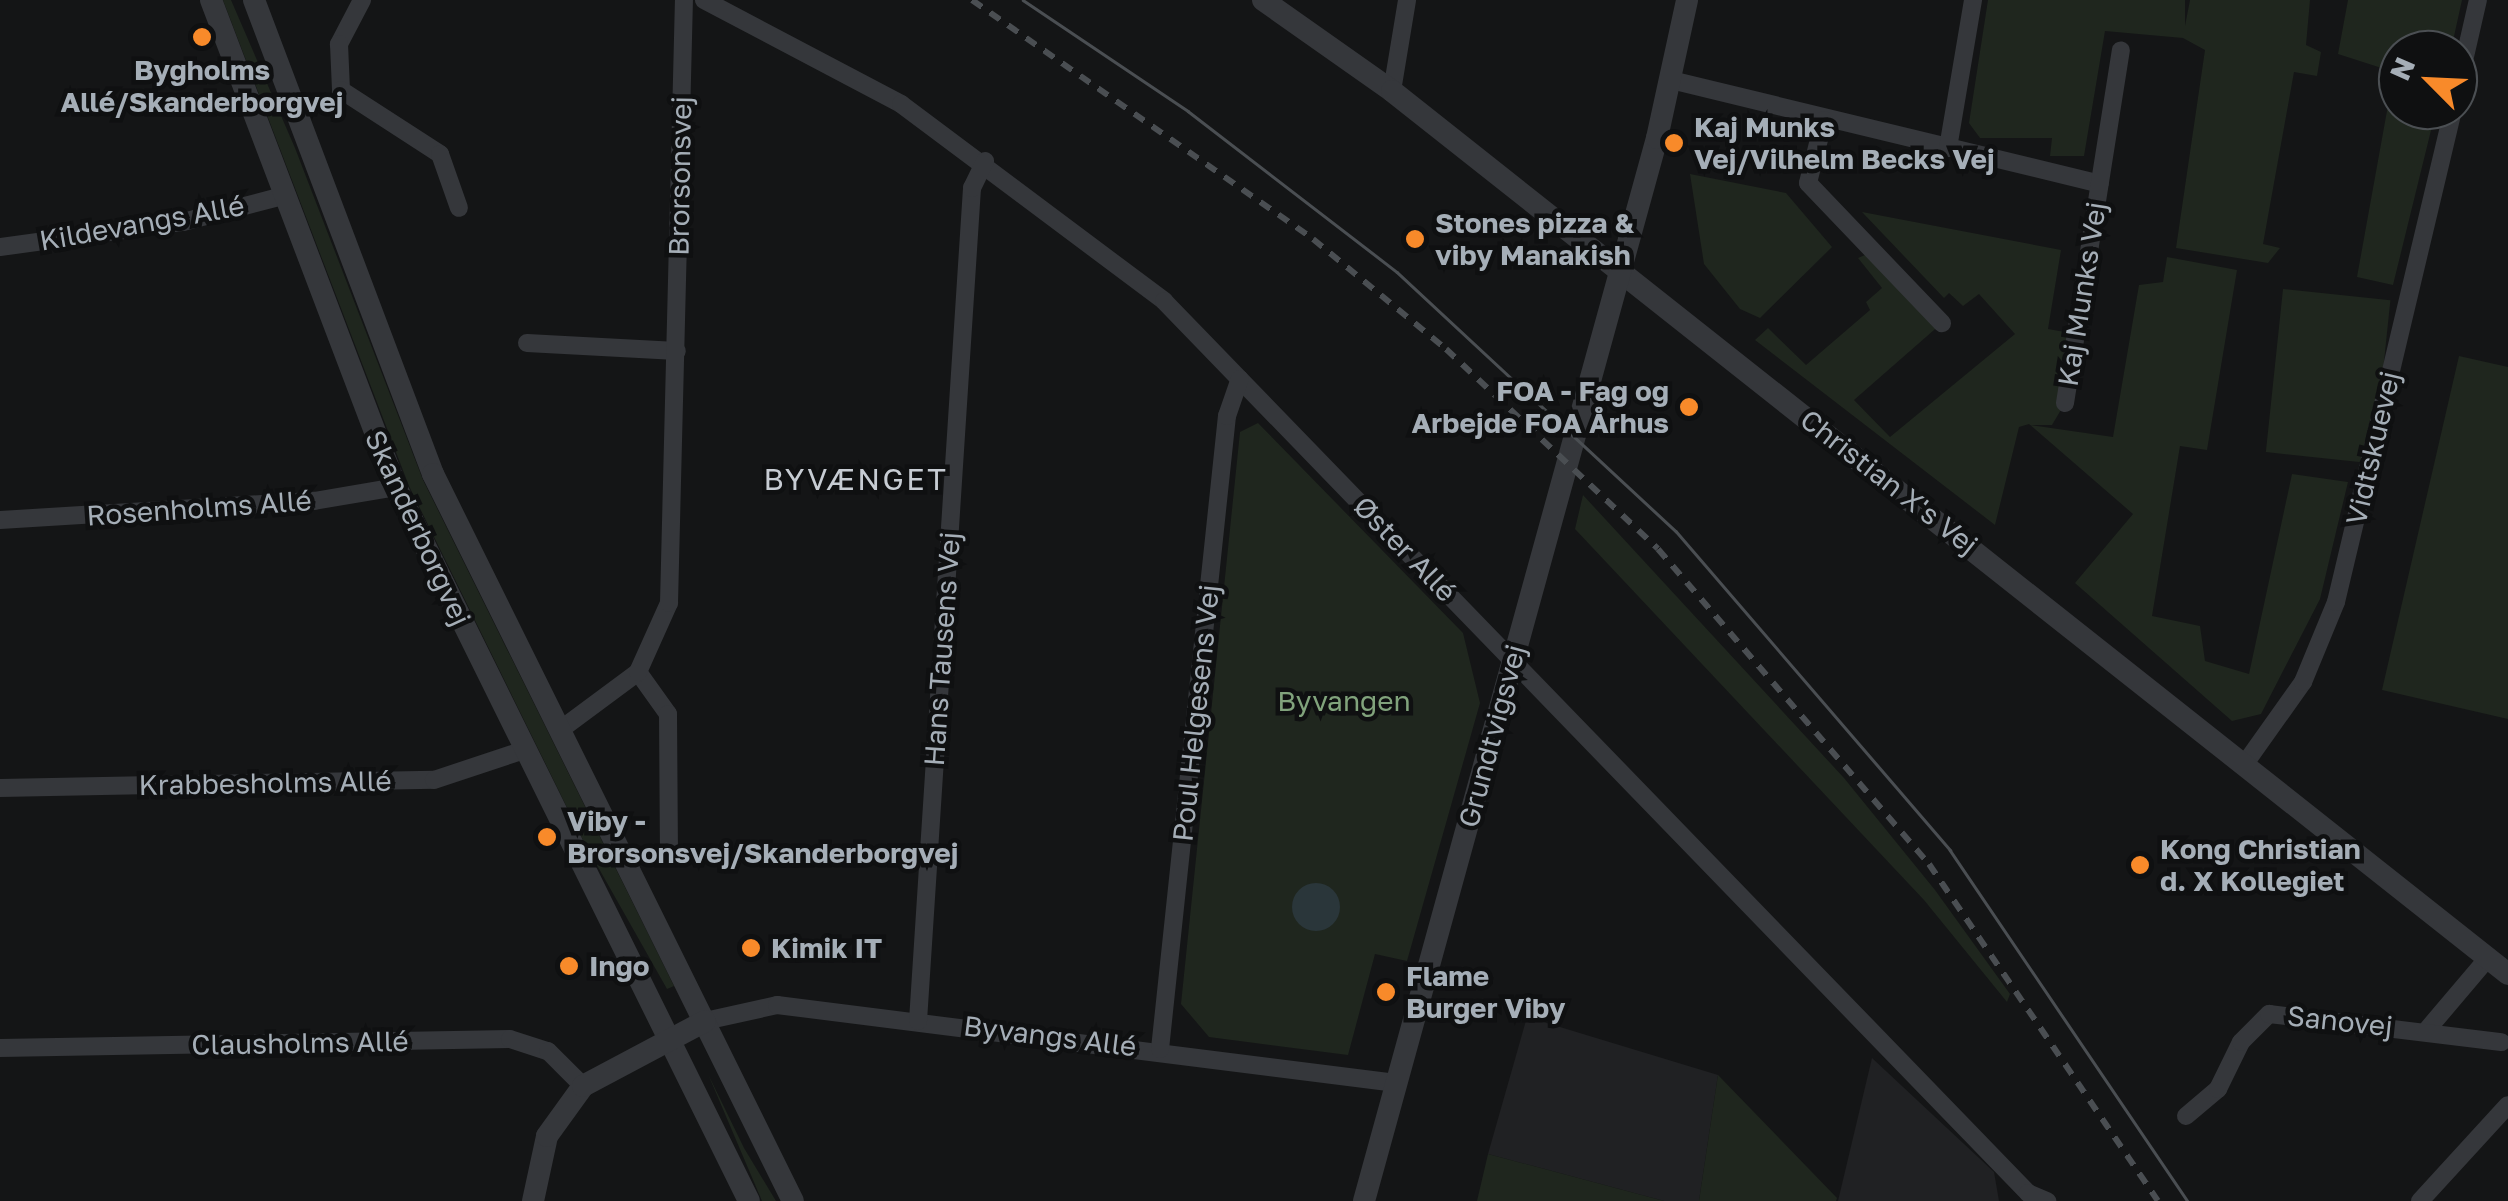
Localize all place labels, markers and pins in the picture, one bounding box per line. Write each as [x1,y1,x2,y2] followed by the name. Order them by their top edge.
[191,26,213,48] marker: Bygholms Allé/Skanderborgvej
[61,53,343,119] place label: Bygholms Allé/Skanderborgvej
[1694,110,1995,176] place label: Kaj Munks Vej/Vilhelm Becks Vej
[1663,132,1685,154] marker: Kaj Munks Vej/Vilhelm Becks Vej
[1435,206,1634,272] place label: Stones pizza & viby Manakish
[1404,228,1426,250] marker: Stones pizza & viby Manakish
[1411,374,1669,440] place label: FOA - Fag og Arbejde FOA Århus
[1678,396,1700,418] marker: FOA - Fag og Arbejde FOA Århus
[567,804,958,870] place label: Viby - Brorsonsvej/Skanderborgvej
[536,826,558,848] marker: Viby - Brorsonsvej/Skanderborgvej
[2160,832,2361,898] place label: Kong Christian d. X Kollegiet
[2129,854,2151,876] marker: Kong Christian d. X Kollegiet
[771,931,882,965] place label: Kimik IT
[740,937,762,959] marker: Kimik IT
[589,949,649,983] place label: Ingo
[558,955,580,977] marker: Ingo
[1406,959,1566,1025] place label: Flame Burger Viby
[1375,981,1397,1003] marker: Flame Burger Viby

